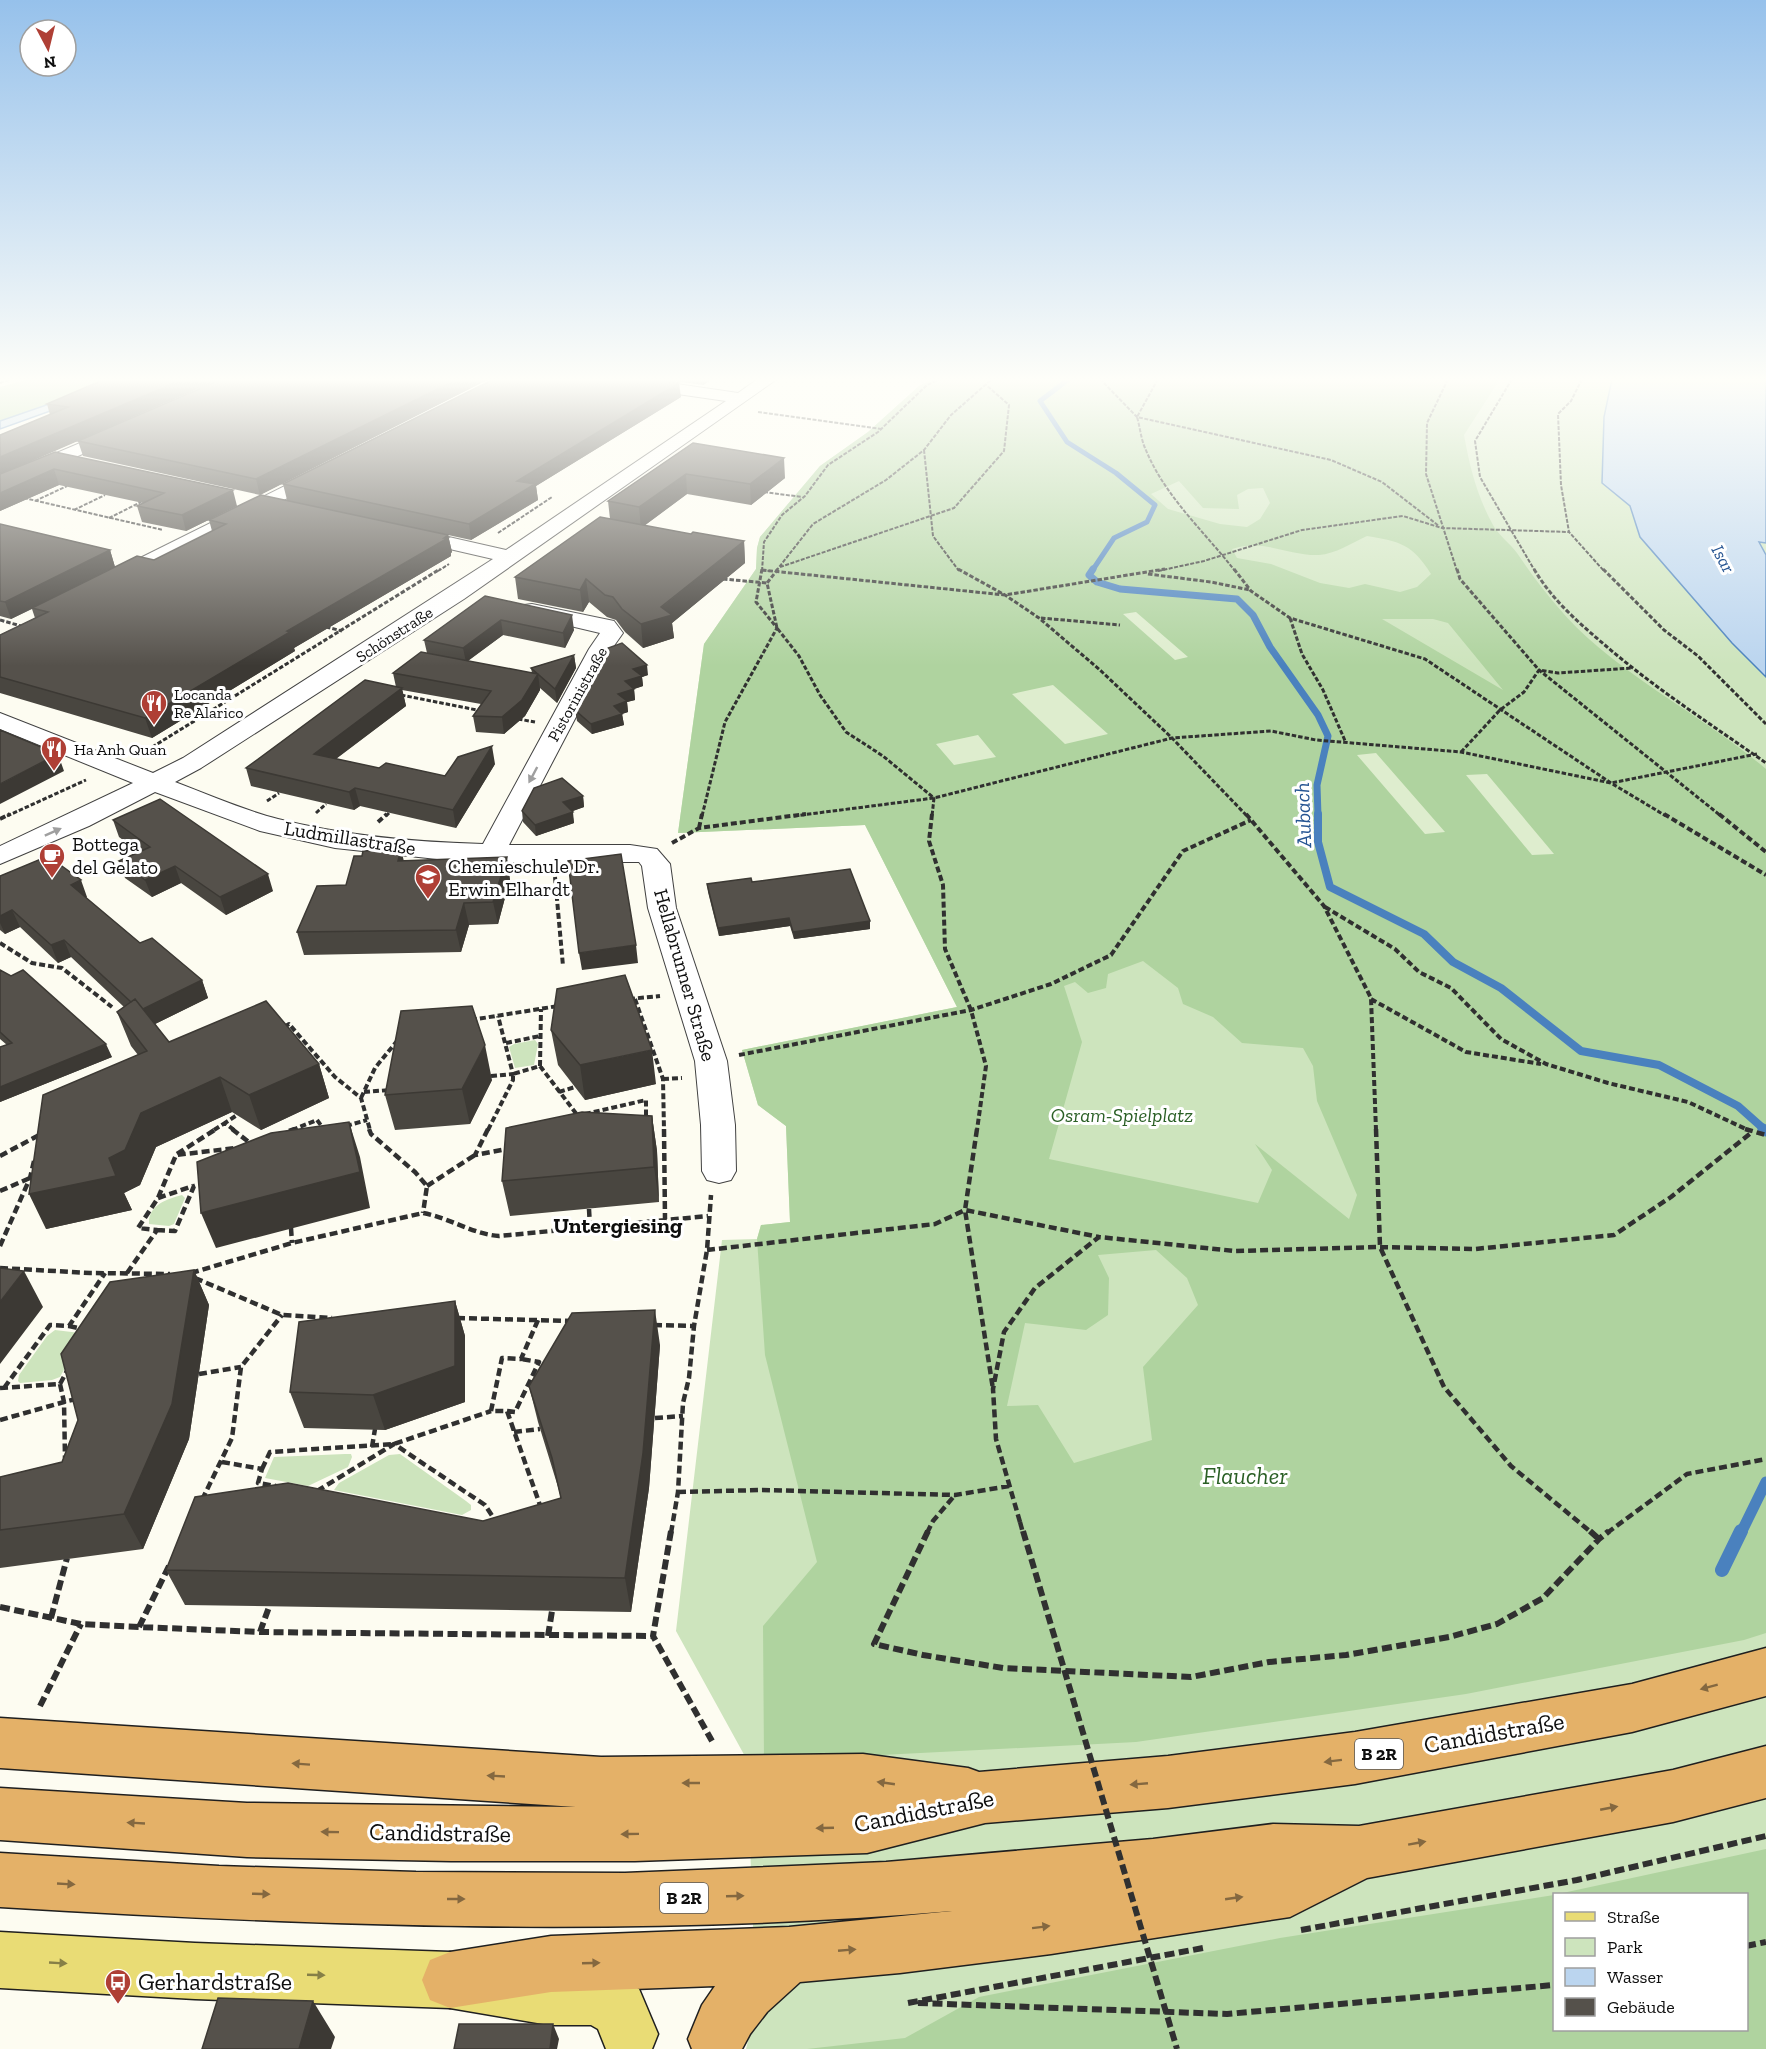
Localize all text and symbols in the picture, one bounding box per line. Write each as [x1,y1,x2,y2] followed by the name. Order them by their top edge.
[18,18,78,78] north arrow
[43,52,57,73] text: N
[1707,541,1740,577] water label: Isar
[352,603,436,666] street label: Schönstraße
[544,644,611,745] street label: Pistorinistraße
[174,685,244,722] place label: Locanda Re Alarico
[139,688,169,726] restaurant icon: Locanda Re Alarico
[39,734,69,772] restaurant icon: Ha Anh Quan
[74,740,167,759] place label: Ha Anh Quan
[528,767,538,784] one-way arrow
[1289,782,1316,849] water label: Aubach
[283,816,417,860] street label: Ludmillastraße
[45,827,63,837] one-way arrow
[72,832,158,879] place label: Bottega del Gelato
[37,841,67,879] cafe icon: Bottega del Gelato
[448,854,600,901] place label: Chemieschule Dr. Erwin Elhardt
[413,862,443,900] school or university icon: Chemieschule Dr. Erwin Elhardt
[649,886,721,1064] street label: Hellabrunner Straße
[1051,1103,1193,1127] park label: Osram-Spielplatz
[553,1212,683,1239] district label: Untergiesing
[1203,1461,1288,1490] park label: Flaucher
[1700,1683,1719,1693] one-way arrow
[1422,1706,1566,1759] street label: Candidstraße
[1355,1739,1403,1769] road number: B 2R
[1323,1756,1342,1766] one-way arrow
[292,1760,311,1769] one-way arrow
[486,1772,505,1781] one-way arrow
[681,1778,700,1788] one-way arrow
[876,1779,895,1788] one-way arrow
[1130,1779,1149,1789] one-way arrow
[851,1783,996,1838] street label: Candidstraße
[1600,1803,1619,1812] one-way arrow
[369,1817,511,1848] street label: Candidstraße
[126,1819,145,1828] one-way arrow
[816,1823,835,1832] one-way arrow
[321,1827,340,1837] one-way arrow
[621,1829,640,1839] one-way arrow
[1408,1838,1427,1847] one-way arrow
[56,1879,75,1889] one-way arrow
[660,1883,708,1913] road number: B 2R
[251,1890,270,1899] one-way arrow
[725,1891,744,1900] one-way arrow
[1224,1893,1243,1902] one-way arrow
[1553,1893,1748,2031] legend
[446,1894,465,1904] one-way arrow
[1607,1906,1660,1928] text: Straße
[1031,1923,1050,1932] one-way arrow
[1607,1936,1643,1958] text: Park
[838,1945,857,1955] one-way arrow
[49,1958,68,1968] one-way arrow
[582,1959,601,1968] one-way arrow
[1607,1966,1664,1988] text: Wasser
[103,1967,133,2005] bus stop icon: Gerhardstraße
[138,1967,292,1996] place label: Gerhardstraße
[307,1970,326,1980] one-way arrow
[1607,1996,1675,2018] text: Gebäude

